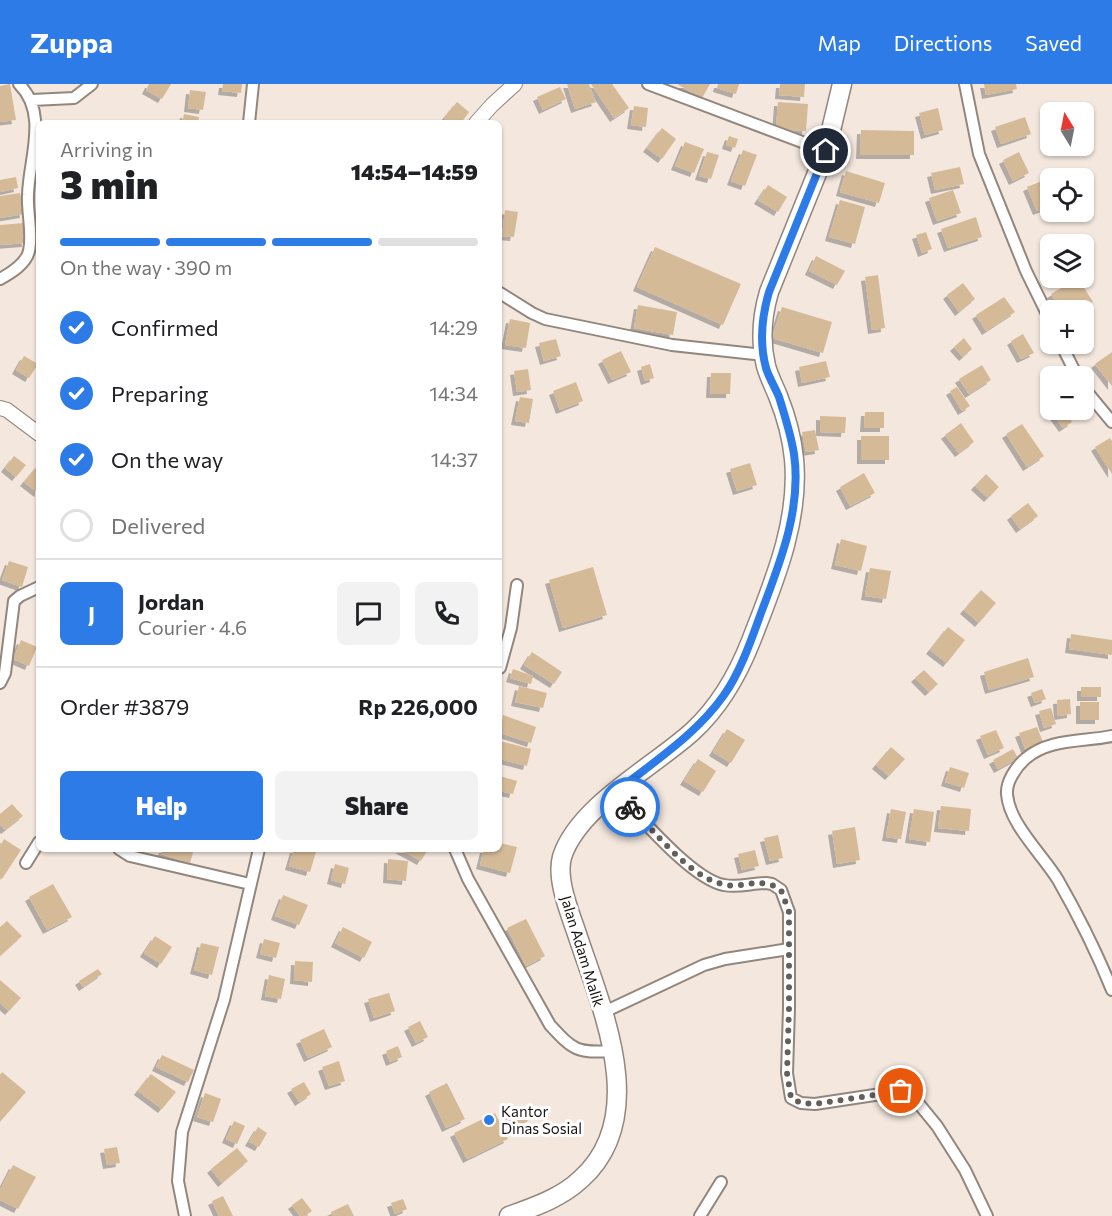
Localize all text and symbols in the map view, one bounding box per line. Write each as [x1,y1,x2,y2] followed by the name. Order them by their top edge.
[30,25,113,59] text: Zuppa
[818,30,861,55] text: Map
[894,30,992,55] text: Directions
[1025,30,1082,55] text: Saved
[1040,102,1094,156] north arrow
[1040,102,1094,420] map controls
[800,125,851,176] pin
[809,134,842,167] icon: home
[60,137,153,161] text: Arriving in
[351,158,478,185] text: 14:54–14:59
[60,159,158,207] text: 3 min
[1040,168,1094,222] button: locate
[1040,234,1094,288] button: layers
[60,255,232,279] text: On the way · 390 m
[1040,300,1094,354] button: +
[60,311,93,344] icon: check
[111,314,218,341] text: Confirmed
[430,315,478,339] text: 14:29
[1040,366,1094,420] button: −
[60,377,93,410] icon: check
[111,380,208,407] text: Preparing
[429,381,478,405] text: 14:34
[60,443,93,476] icon: check
[111,446,223,473] text: On the way
[431,447,478,471] text: 14:37
[111,512,205,539] text: Delivered
[337,582,400,645] button: chat
[415,582,478,645] button: phone
[138,588,204,615] text: Jordan
[88,600,95,627] text: J
[138,615,247,639] text: Courier · 4.6
[60,693,189,720] text: Order #3879
[358,693,478,720] text: Rp 226,000
[60,771,263,840] button: Help
[275,771,478,840] button: Share
[600,777,660,837] courier
[614,791,647,824] icon: bike
[557,893,609,1009] street label: Jalan Adam Malik
[875,1065,926,1116] pin
[884,1074,917,1107] icon: bag
[501,1102,582,1137] place label: Kantor Dinas Sosial
[482,1113,496,1127] marker: Kantor Dinas Sosial

